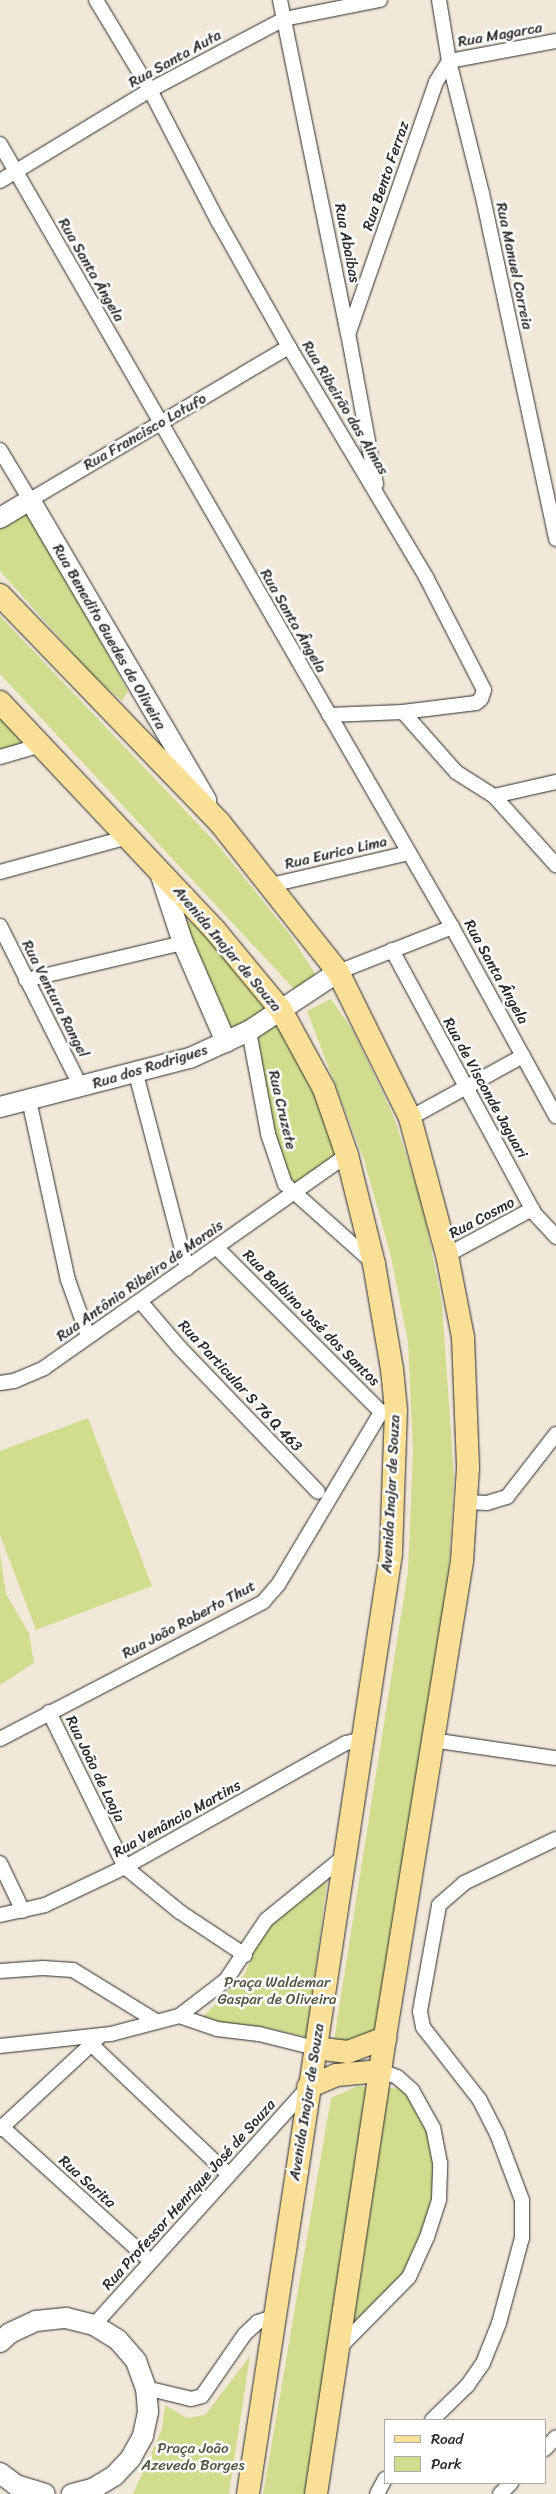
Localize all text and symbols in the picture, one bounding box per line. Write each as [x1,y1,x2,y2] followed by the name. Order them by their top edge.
[457,19,543,51] street label: Rua Magarca
[125,26,225,92] street label: Rua Santa Auta
[359,119,413,233] street label: Rua Bento Ferraz
[492,201,536,331] street label: Rua Manuel Correia
[331,202,363,284] street label: Rua Abaibas
[54,215,128,325] street label: Rua Santa Ângela
[298,338,392,478] street label: Rua Ribeirão das Almas
[80,389,210,475] street label: Rua Francisco Lotufo
[48,541,170,733] street label: Rua Benedito Guedes de Oliveira
[256,566,330,676] street label: Rua Santa Ângela
[283,833,389,873] street label: Rua Eurico Lima
[169,882,285,1016] street label: Avenida Inajar de Souza
[460,917,532,1027] street label: Rua Santa Ângela
[18,938,92,1060] street label: Rua Ventura Rangel
[439,1014,531,1162] street label: Rua de Visconde Jaguari
[90,1041,210,1093] street label: Rua dos Rodrigues
[264,1069,300,1151] street label: Rua Cruzete
[446,1193,518,1243] street label: Rua Cosmo
[53,1216,227,1346] street label: Rua Antônio Ribeiro de Morais
[239,1246,383,1390] street label: Rua Balbino José dos Santos
[174,1316,306,1456] street label: Rua Particular S 76 Q 463
[378,1414,404,1574] street label: Avenida Inajar de Souza
[119,1577,259,1663] street label: Rua João Roberto Thut
[61,1713,129,1825] street label: Rua João de Loaja
[110,1777,244,1861] street label: Rua Venâncio Martins
[217,1973,337,2008] park label: Praça Waldemar Gaspar de Oliveira
[286,2022,328,2182] street label: Avenida Inajar de Souza
[98,2095,280,2295] street label: Rua Professor Henrique José de Souza
[55,2152,119,2212] street label: Rua Sarita
[384,2419,546,2484] legend
[431,2426,463,2452] text: Road
[141,2439,245,2474] park label: Praça João Azevedo Borges
[431,2451,462,2477] text: Park

